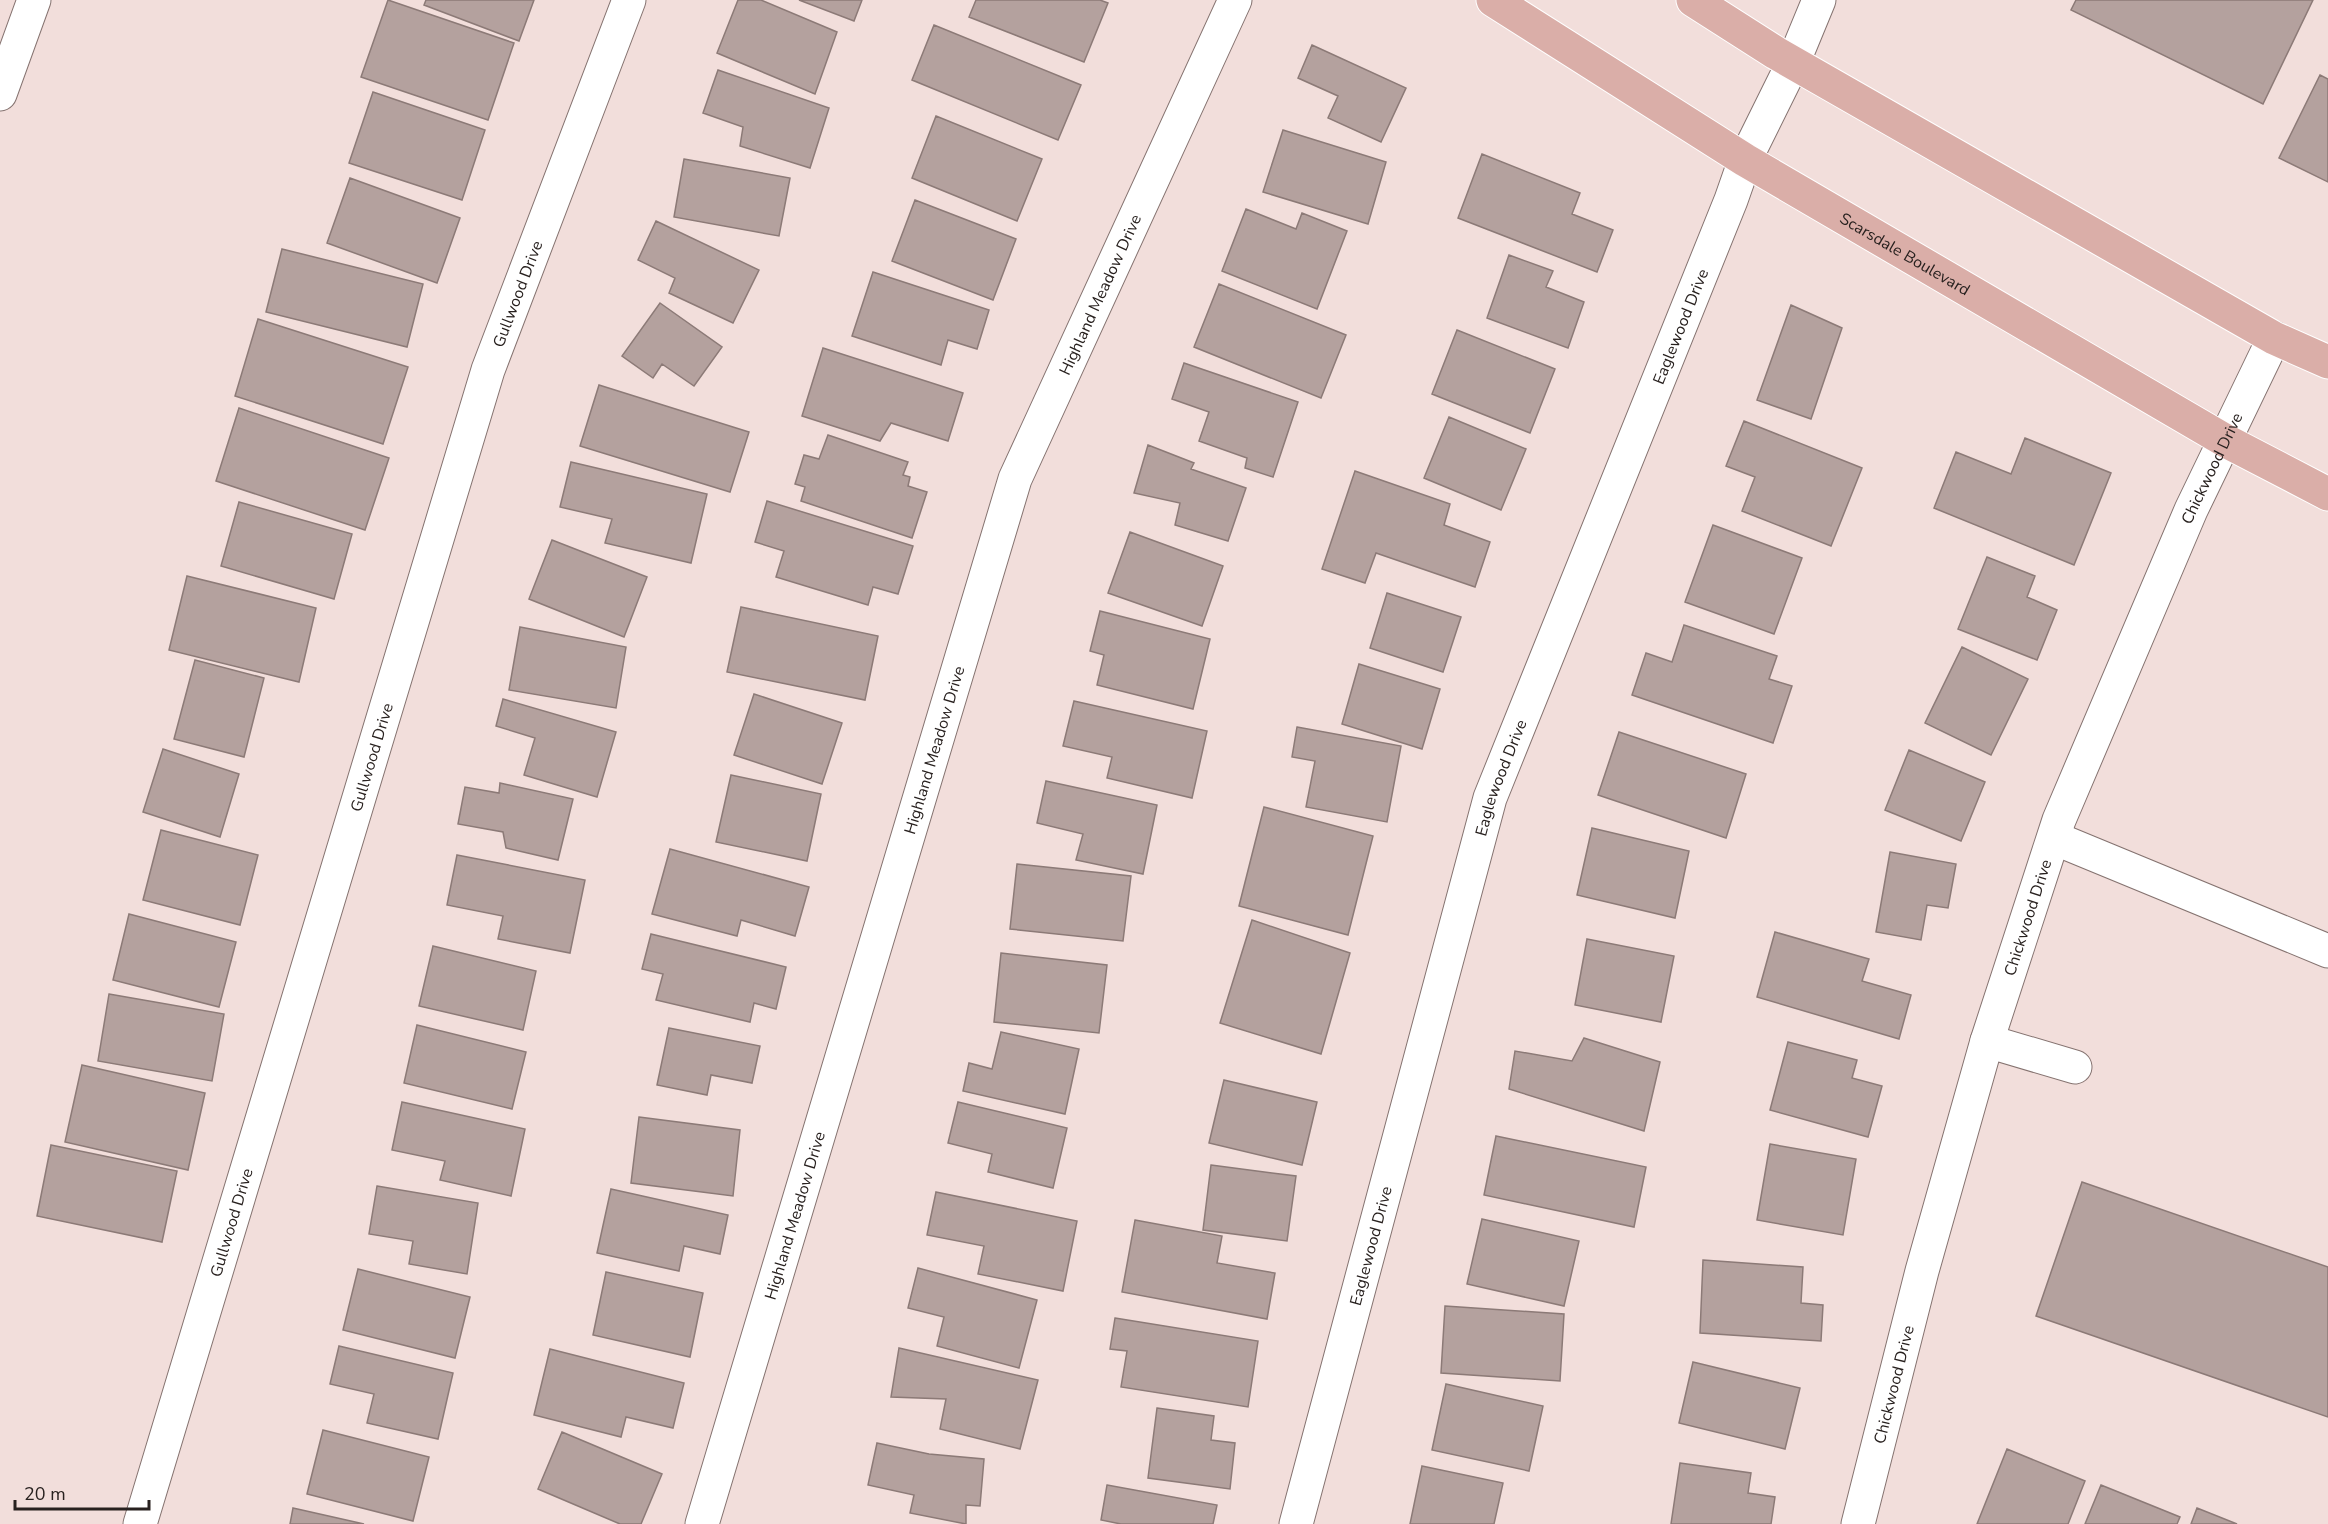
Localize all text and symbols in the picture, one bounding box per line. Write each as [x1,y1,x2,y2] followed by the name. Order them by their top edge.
[1835,208,1974,301] street label: Scarsdale Boulevard
[1054,211,1147,379] street label: Highland Meadow Drive
[488,238,548,351] street label: Gullwood Drive
[1648,266,1714,388] street label: Eaglewood Drive
[2176,409,2248,528] street label: Chickwood Drive
[899,664,970,837] street label: Highland Meadow Drive
[345,700,399,814] street label: Gullwood Drive
[1470,716,1532,839] street label: Eaglewood Drive
[1999,857,2057,979] street label: Chickwood Drive
[760,1129,831,1303] street label: Highland Meadow Drive
[205,1166,259,1280] street label: Gullwood Drive
[1345,1184,1398,1308] street label: Eaglewood Drive
[1869,1323,1920,1446] street label: Chickwood Drive
[15,1473,148,1511] scale bar
[24,1482,66,1506] text: 20 m

